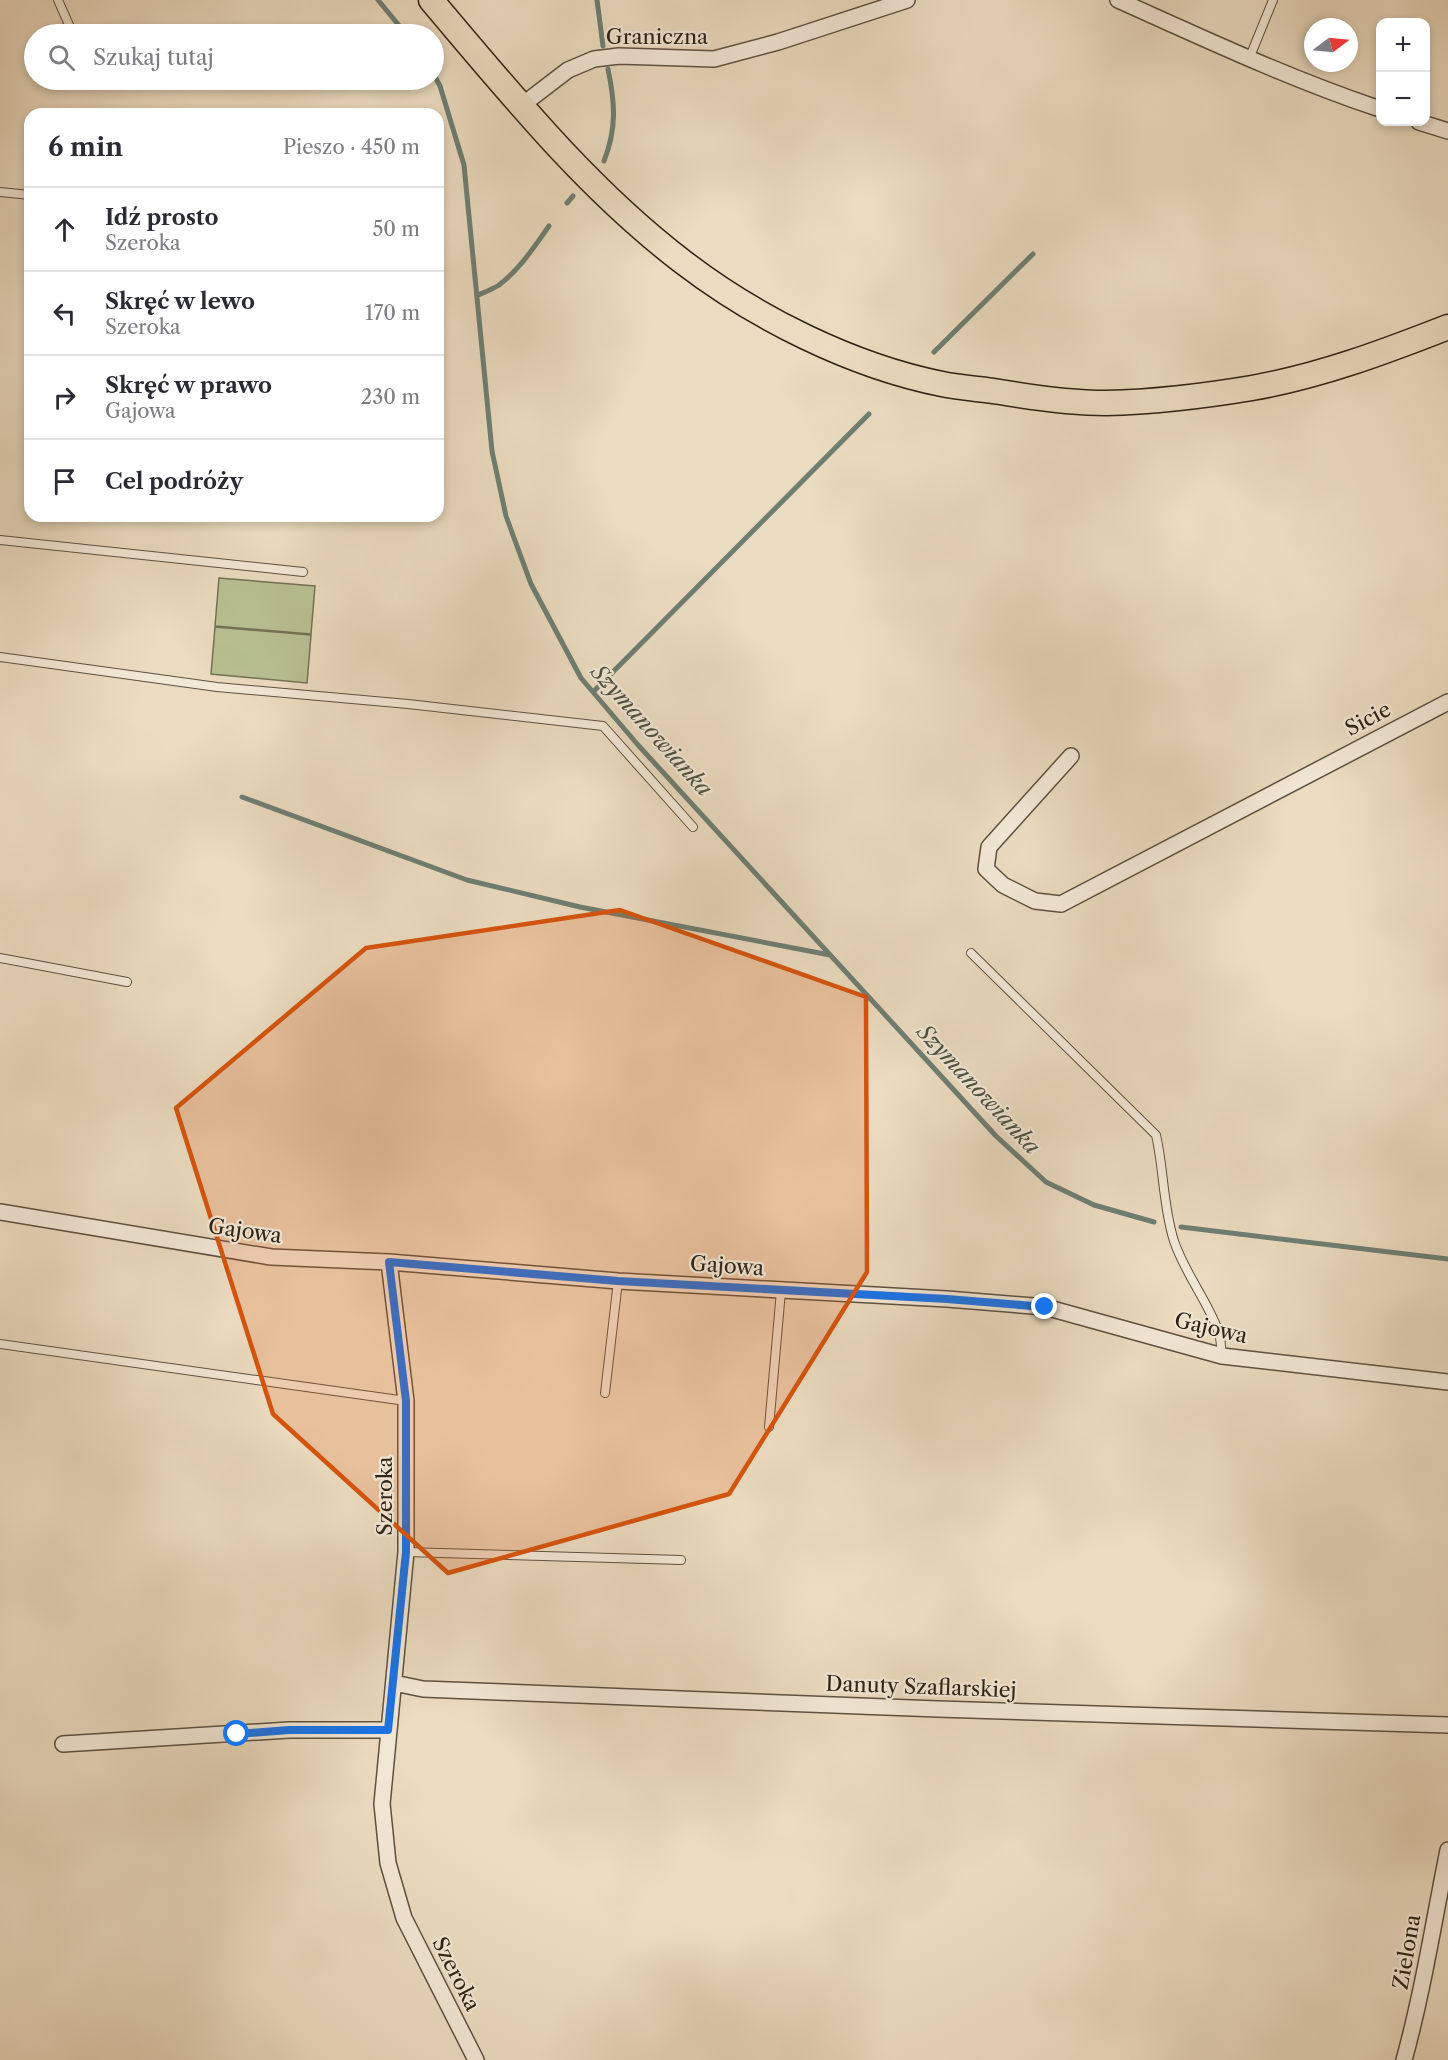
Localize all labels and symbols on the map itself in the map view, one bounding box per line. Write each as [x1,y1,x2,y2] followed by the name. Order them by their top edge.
[1304,18,1358,72] north arrow
[606,24,709,49] street label: Graniczna
[584,657,718,802] water label: Szymanowianka
[1341,696,1395,741] street label: Sicie
[910,1017,1046,1160] water label: Szymanowianka
[207,1213,284,1248] street label: Gajowa
[689,1250,766,1281] street label: Gajowa
[1031,1293,1057,1319] route end
[1172,1307,1251,1348] street label: Gajowa
[372,1455,397,1536] street label: Szeroka
[825,1671,1017,1702] street label: Danuty Szaflarskiej
[223,1720,249,1746] route start
[1388,1912,1426,1991] street label: Zielona
[427,1933,486,2016] street label: Szeroka

